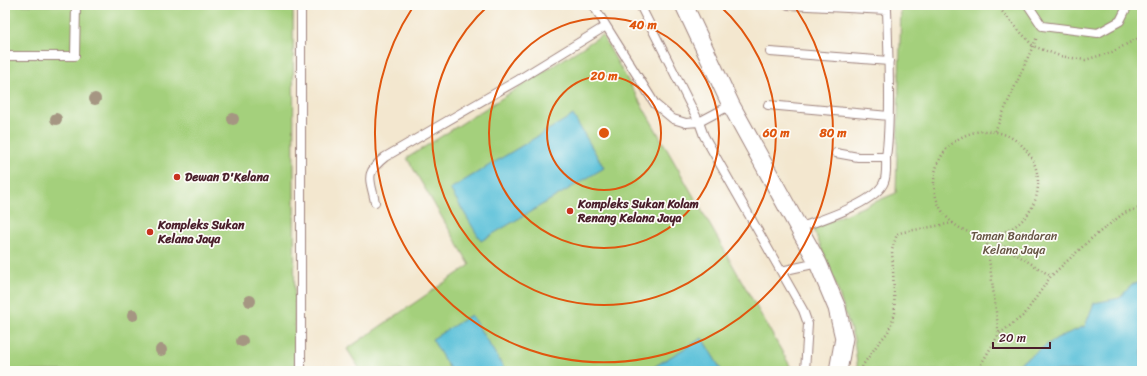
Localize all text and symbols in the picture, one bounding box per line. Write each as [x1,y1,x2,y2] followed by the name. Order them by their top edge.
[628,14,657,36] text: 40 m
[590,65,618,87] text: 20 m
[762,122,790,144] text: 60 m
[818,122,847,144] text: 80 m
[597,126,611,140] centre of rings
[185,166,270,188] place label: Dewan D'Kelana
[172,172,182,182] marker: Dewan D'Kelana
[577,193,699,229] place label: Kompleks Sukan Kolam Renang Kelana Jaya
[565,206,575,216] marker: Kompleks Sukan Kolam Renang Kelana Jaya
[157,214,245,250] place label: Kompleks Sukan Kelana Jaya
[971,225,1058,261] park label: Taman Bandaran Kelana Jaya
[145,227,155,237] marker: Kompleks Sukan Kelana Jaya
[993,324,1050,350] scale bar
[999,327,1026,349] text: 20 m

